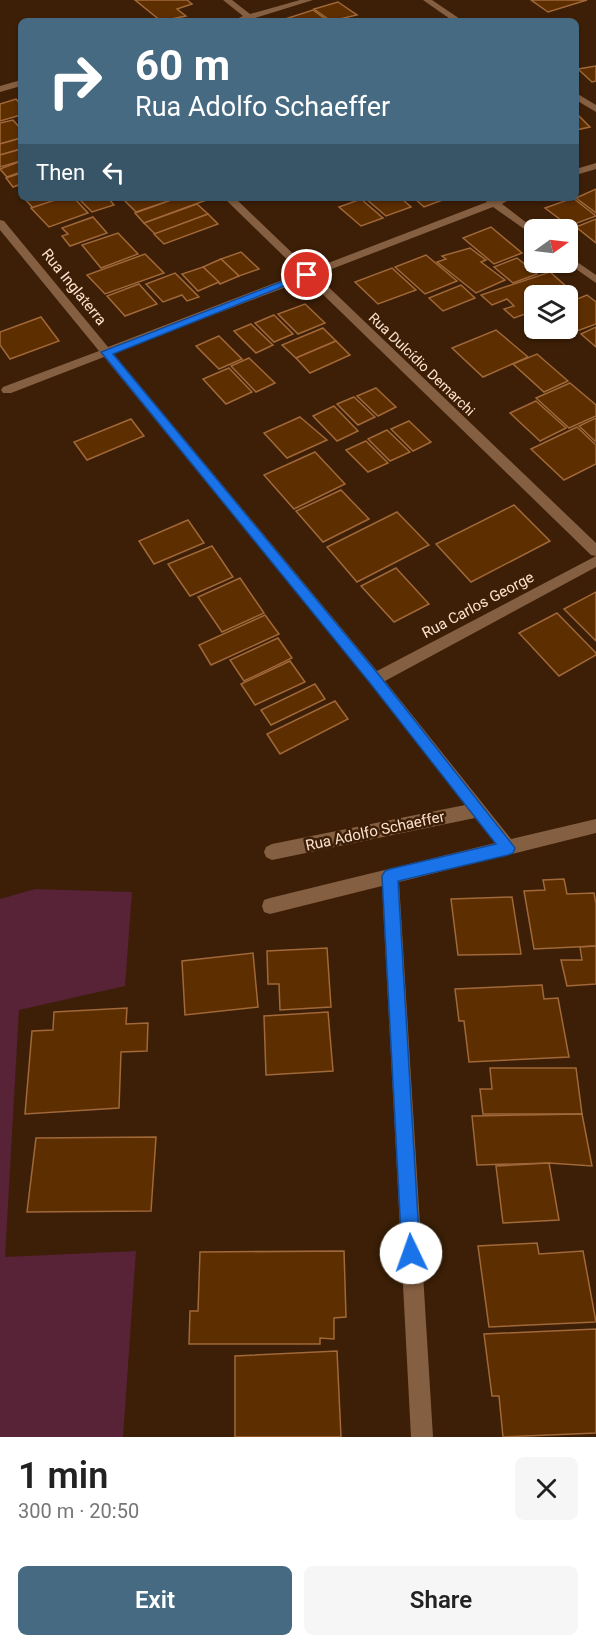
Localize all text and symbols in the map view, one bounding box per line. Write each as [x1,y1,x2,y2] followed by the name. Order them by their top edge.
[135,41,230,90] text: 60 m
[36,42,114,120] icon: right
[135,91,390,123] text: Rua Adolfo Schaeffer
[97,156,130,189] icon: left
[36,160,85,185] text: Then
[524,219,578,273] north arrow
[524,219,578,339] map controls
[38,245,110,329] street label: Rua Inglaterra
[281,249,332,300] pin
[290,258,323,291] icon: arrive
[524,285,578,339] button: layers
[366,309,478,419] street label: Rua Dulcídio Demarchi
[419,568,537,642] street label: Rua Carlos George
[304,807,446,855] street label: Rua Adolfo Schaeffer
[379,1221,443,1285] position arrow
[18,1455,108,1497] text: 1 min
[515,1457,578,1520] button: close
[18,1499,139,1523] text: 300 m · 20:50
[18,1566,292,1635] button: Exit
[304,1566,578,1635] button: Share

